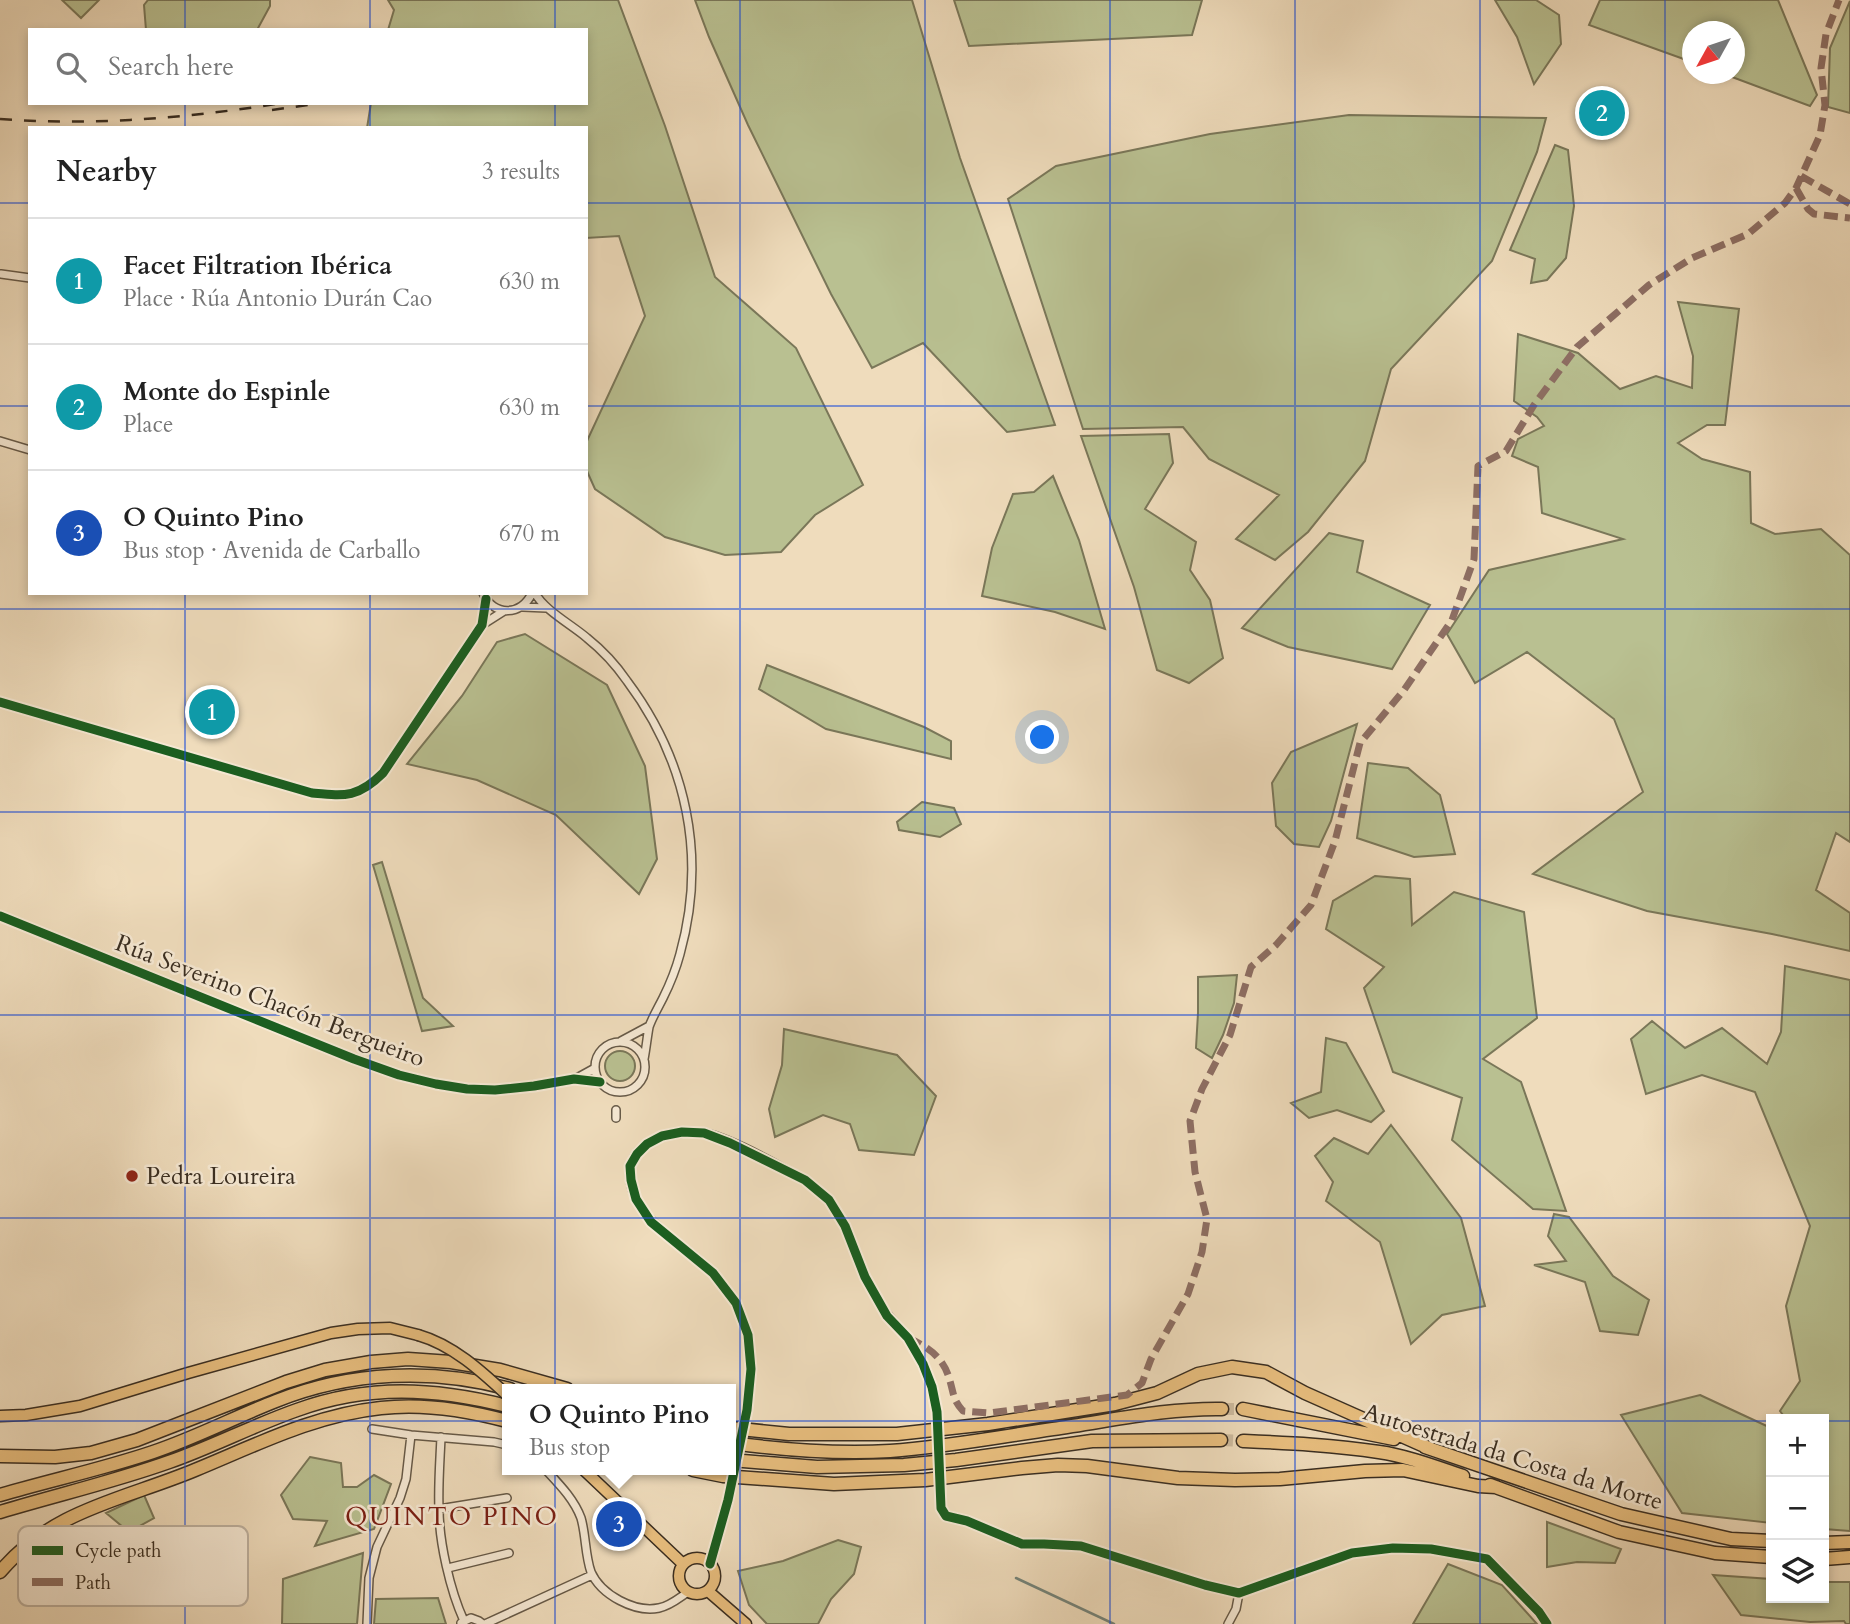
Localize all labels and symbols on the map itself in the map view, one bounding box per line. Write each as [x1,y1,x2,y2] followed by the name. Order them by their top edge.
[1682,21,1745,84] north arrow
[1579,87,1625,139] pin: 2
[189,686,235,738] pin: 1
[1025,720,1059,754] your location
[111,927,430,1075] street label: Rúa Severino Chacón Bergueiro
[146,1160,296,1193] place label: Pedra Loureira
[124,1168,140,1184] marker: Pedra Loureira
[1359,1396,1667,1518] street label: Autoestrada da Costa da Morte
[596,1498,642,1550] pin: 3
[345,1499,559,1534] district label: QUINTO PINO
[18,1526,248,1606] legend
[75,1538,162,1564] text: Cycle path
[75,1570,111,1596] text: Path

